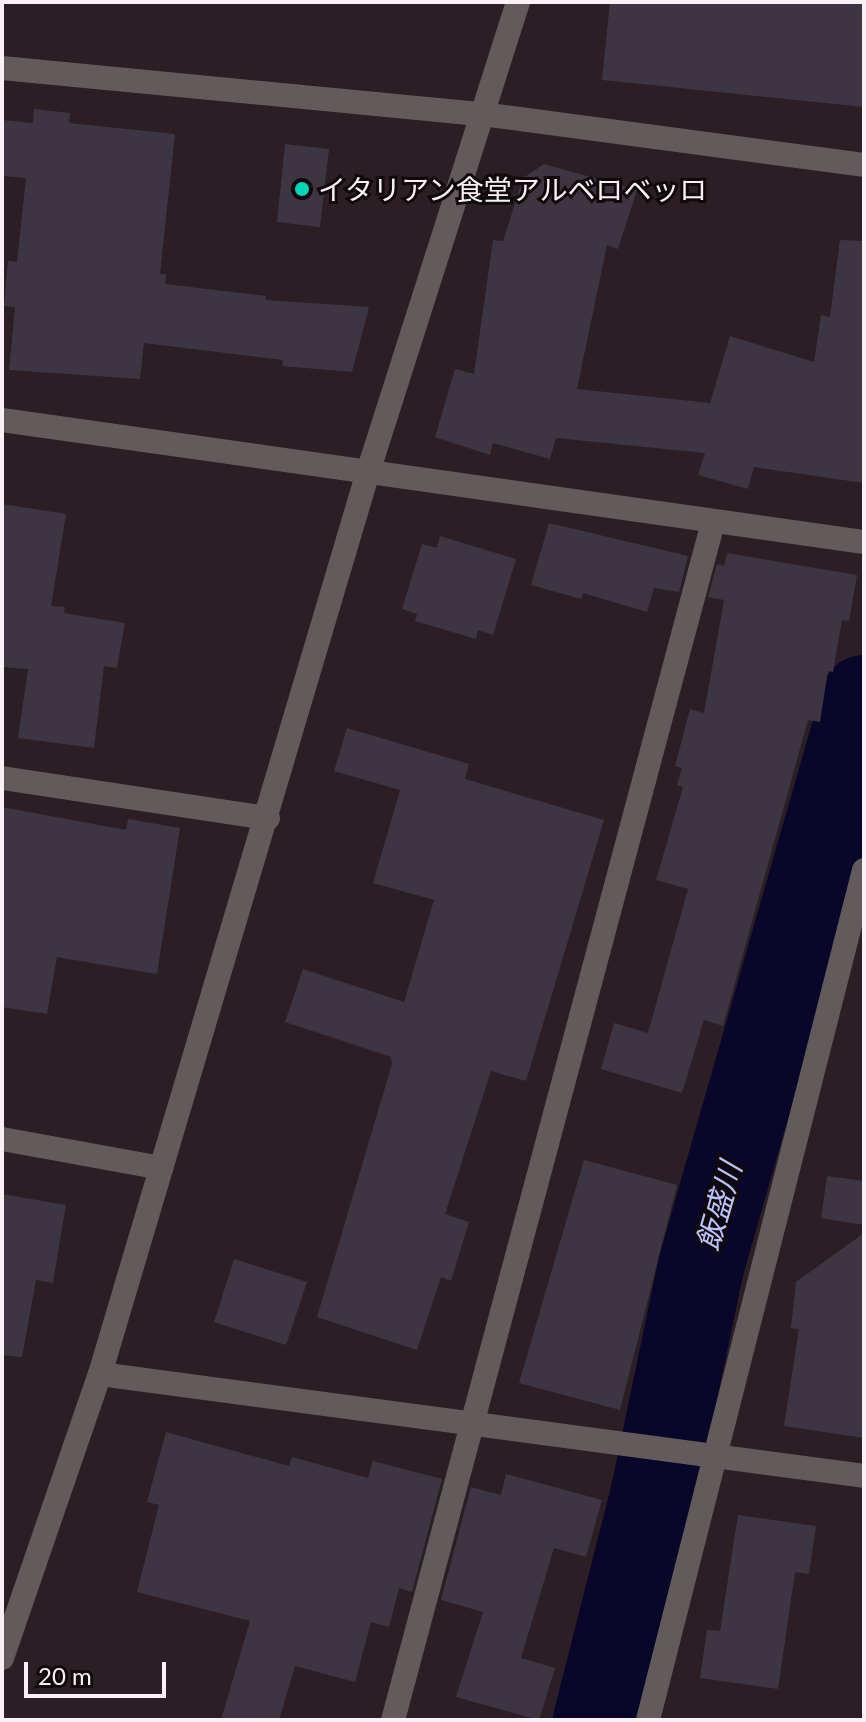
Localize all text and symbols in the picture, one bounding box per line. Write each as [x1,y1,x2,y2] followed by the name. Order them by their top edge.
[318,172,710,206] place label: イタリアン食堂アルベロベッロ
[293,180,311,198] marker: イタリアン食堂アルベロベッロ
[688,1158,748,1254] water label: 飯盛川
[28,1646,170,1696] scale bar
[38,1661,92,1690] text: 20 m

